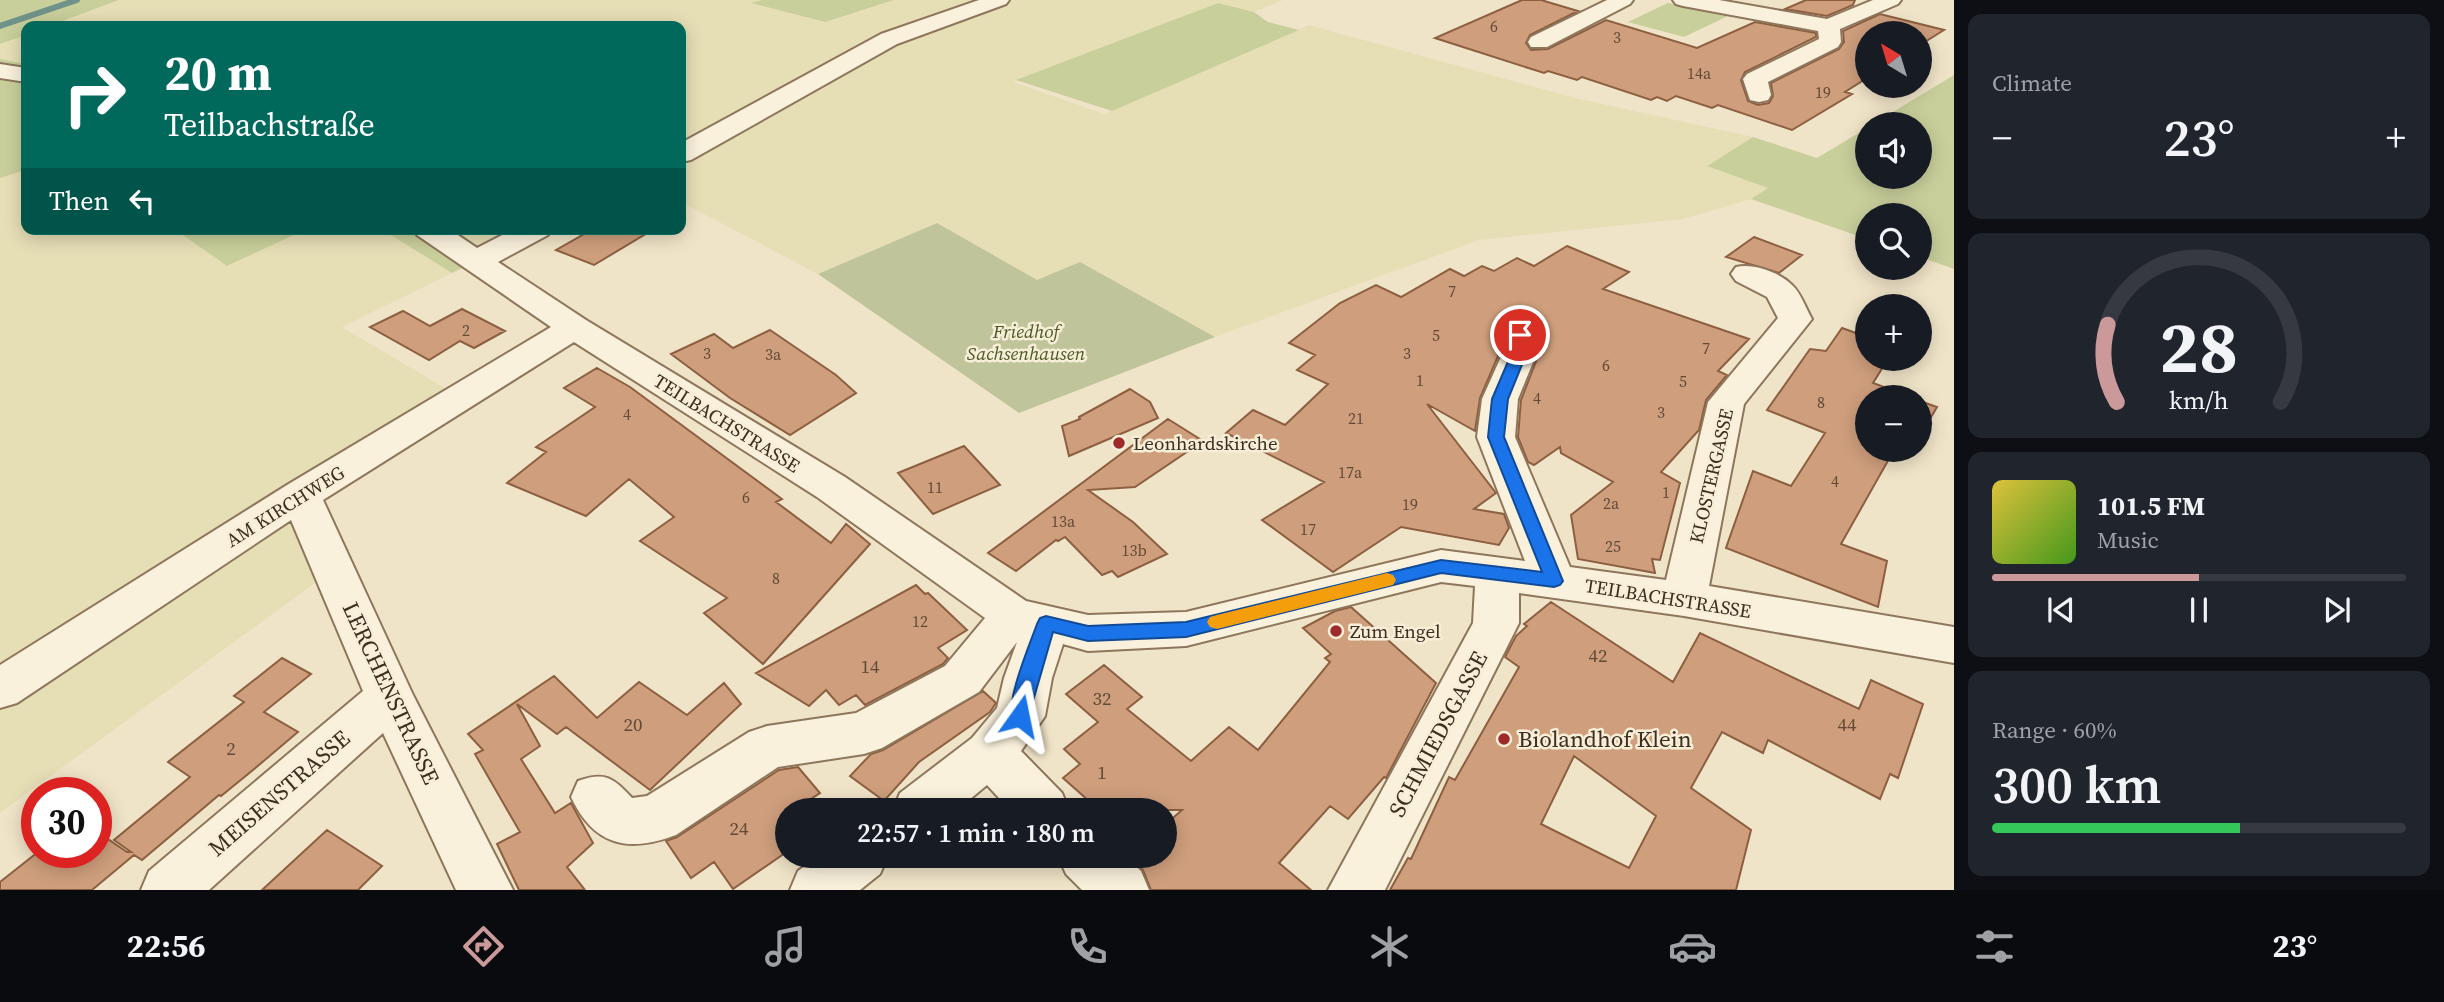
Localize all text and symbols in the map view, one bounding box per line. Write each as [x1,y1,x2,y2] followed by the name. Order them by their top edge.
[1490,15,1498,37] house number: 6
[1855,21,1932,98] north arrow
[1855,21,1932,462] map controls
[1613,26,1621,48] house number: 3
[164,39,272,106] text: 20 m
[49,49,140,140] icon: right
[1687,62,1712,84] house number: 14a
[1992,67,2072,99] text: Climate
[1815,81,1831,103] house number: 19
[2163,102,2235,173] text: 23°
[164,103,375,147] text: Teilbachstraße
[1855,112,1932,189] button: sound
[1992,112,2012,164] text: −
[2386,112,2406,164] text: +
[123,182,161,220] icon: left
[49,183,109,219] text: Then
[1855,203,1932,280] button: search
[1448,280,1456,302] house number: 7
[1855,294,1932,371] button: +
[2160,297,2238,396] text: 28
[1490,305,1550,365] pin
[1501,316,1539,354] icon: arrive
[967,318,1085,366] park label: Friedhof Sachsenhausen
[462,319,470,341] house number: 2
[1432,324,1440,346] house number: 5
[1702,337,1710,359] house number: 7
[703,342,711,364] house number: 3
[1403,342,1411,364] house number: 3
[765,343,782,365] house number: 3a
[1602,354,1610,376] house number: 6
[649,367,805,479] street label: TEILBACHSTRASSE
[1416,369,1424,391] house number: 1
[1679,370,1687,392] house number: 5
[2169,382,2229,416] text: km/h
[1855,385,1932,462] button: −
[1533,387,1541,409] house number: 4
[1817,391,1825,413] house number: 8
[1657,401,1665,423] house number: 3
[623,403,631,425] house number: 4
[1683,406,1739,546] street label: KLOSTERGASSE
[1348,407,1364,429] house number: 21
[1133,430,1278,456] place label: Leonhardskirche
[1111,435,1127,451] marker: Leonhardskirche
[221,459,349,553] street label: AM KIRCHWEG
[1338,461,1363,483] house number: 17a
[1831,470,1839,492] house number: 4
[927,476,943,498] house number: 11
[1662,481,1670,503] house number: 1
[742,486,750,508] house number: 6
[2097,488,2205,524] text: 101.5 FM
[1603,492,1620,514] house number: 2a
[1402,493,1418,515] house number: 19
[1051,510,1076,532] house number: 13a
[1300,518,1316,540] house number: 17
[2097,524,2159,556] text: Music
[1605,535,1621,557] house number: 25
[1121,539,1147,561] house number: 13b
[772,567,780,589] house number: 8
[1583,572,1753,624] street label: TEILBACHSTRASSE
[2042,591,2080,629] icon: previous
[2180,591,2218,629] icon: pause
[2318,591,2356,629] icon: next
[335,597,447,789] street label: LERCHENSTRASSE
[912,610,928,632] house number: 12
[1350,618,1441,644] place label: Zum Engel
[1328,623,1344,639] marker: Zum Engel
[1588,642,1608,668] house number: 42
[1381,645,1495,822] street label: SCHMIEDSGASSE
[860,653,880,679] house number: 14
[983,679,1057,753] position arrow
[1092,685,1112,711] house number: 32
[623,711,643,737] house number: 20
[1837,711,1857,737] house number: 44
[1992,714,2117,746] text: Range · 60%
[201,722,357,864] street label: MEISENSTRASSE
[1518,723,1692,755] place label: Biolandhof Klein
[1496,731,1512,747] marker: Biolandhof Klein
[226,735,236,761] house number: 2
[1992,749,2161,820] text: 300 km
[1097,759,1107,785] house number: 1
[21,777,112,868] speed limit sign: 30
[729,815,749,841] house number: 24
[857,815,1095,851] text: 22:57 · 1 min · 180 m
[459,922,508,971] icon: directions
[761,922,810,971] icon: music
[1063,922,1112,971] icon: phone
[1365,922,1414,971] icon: climate
[1668,922,1717,971] icon: car
[1970,922,2019,971] icon: filters
[127,924,206,968] text: 22:56
[2272,924,2317,968] text: 23°

